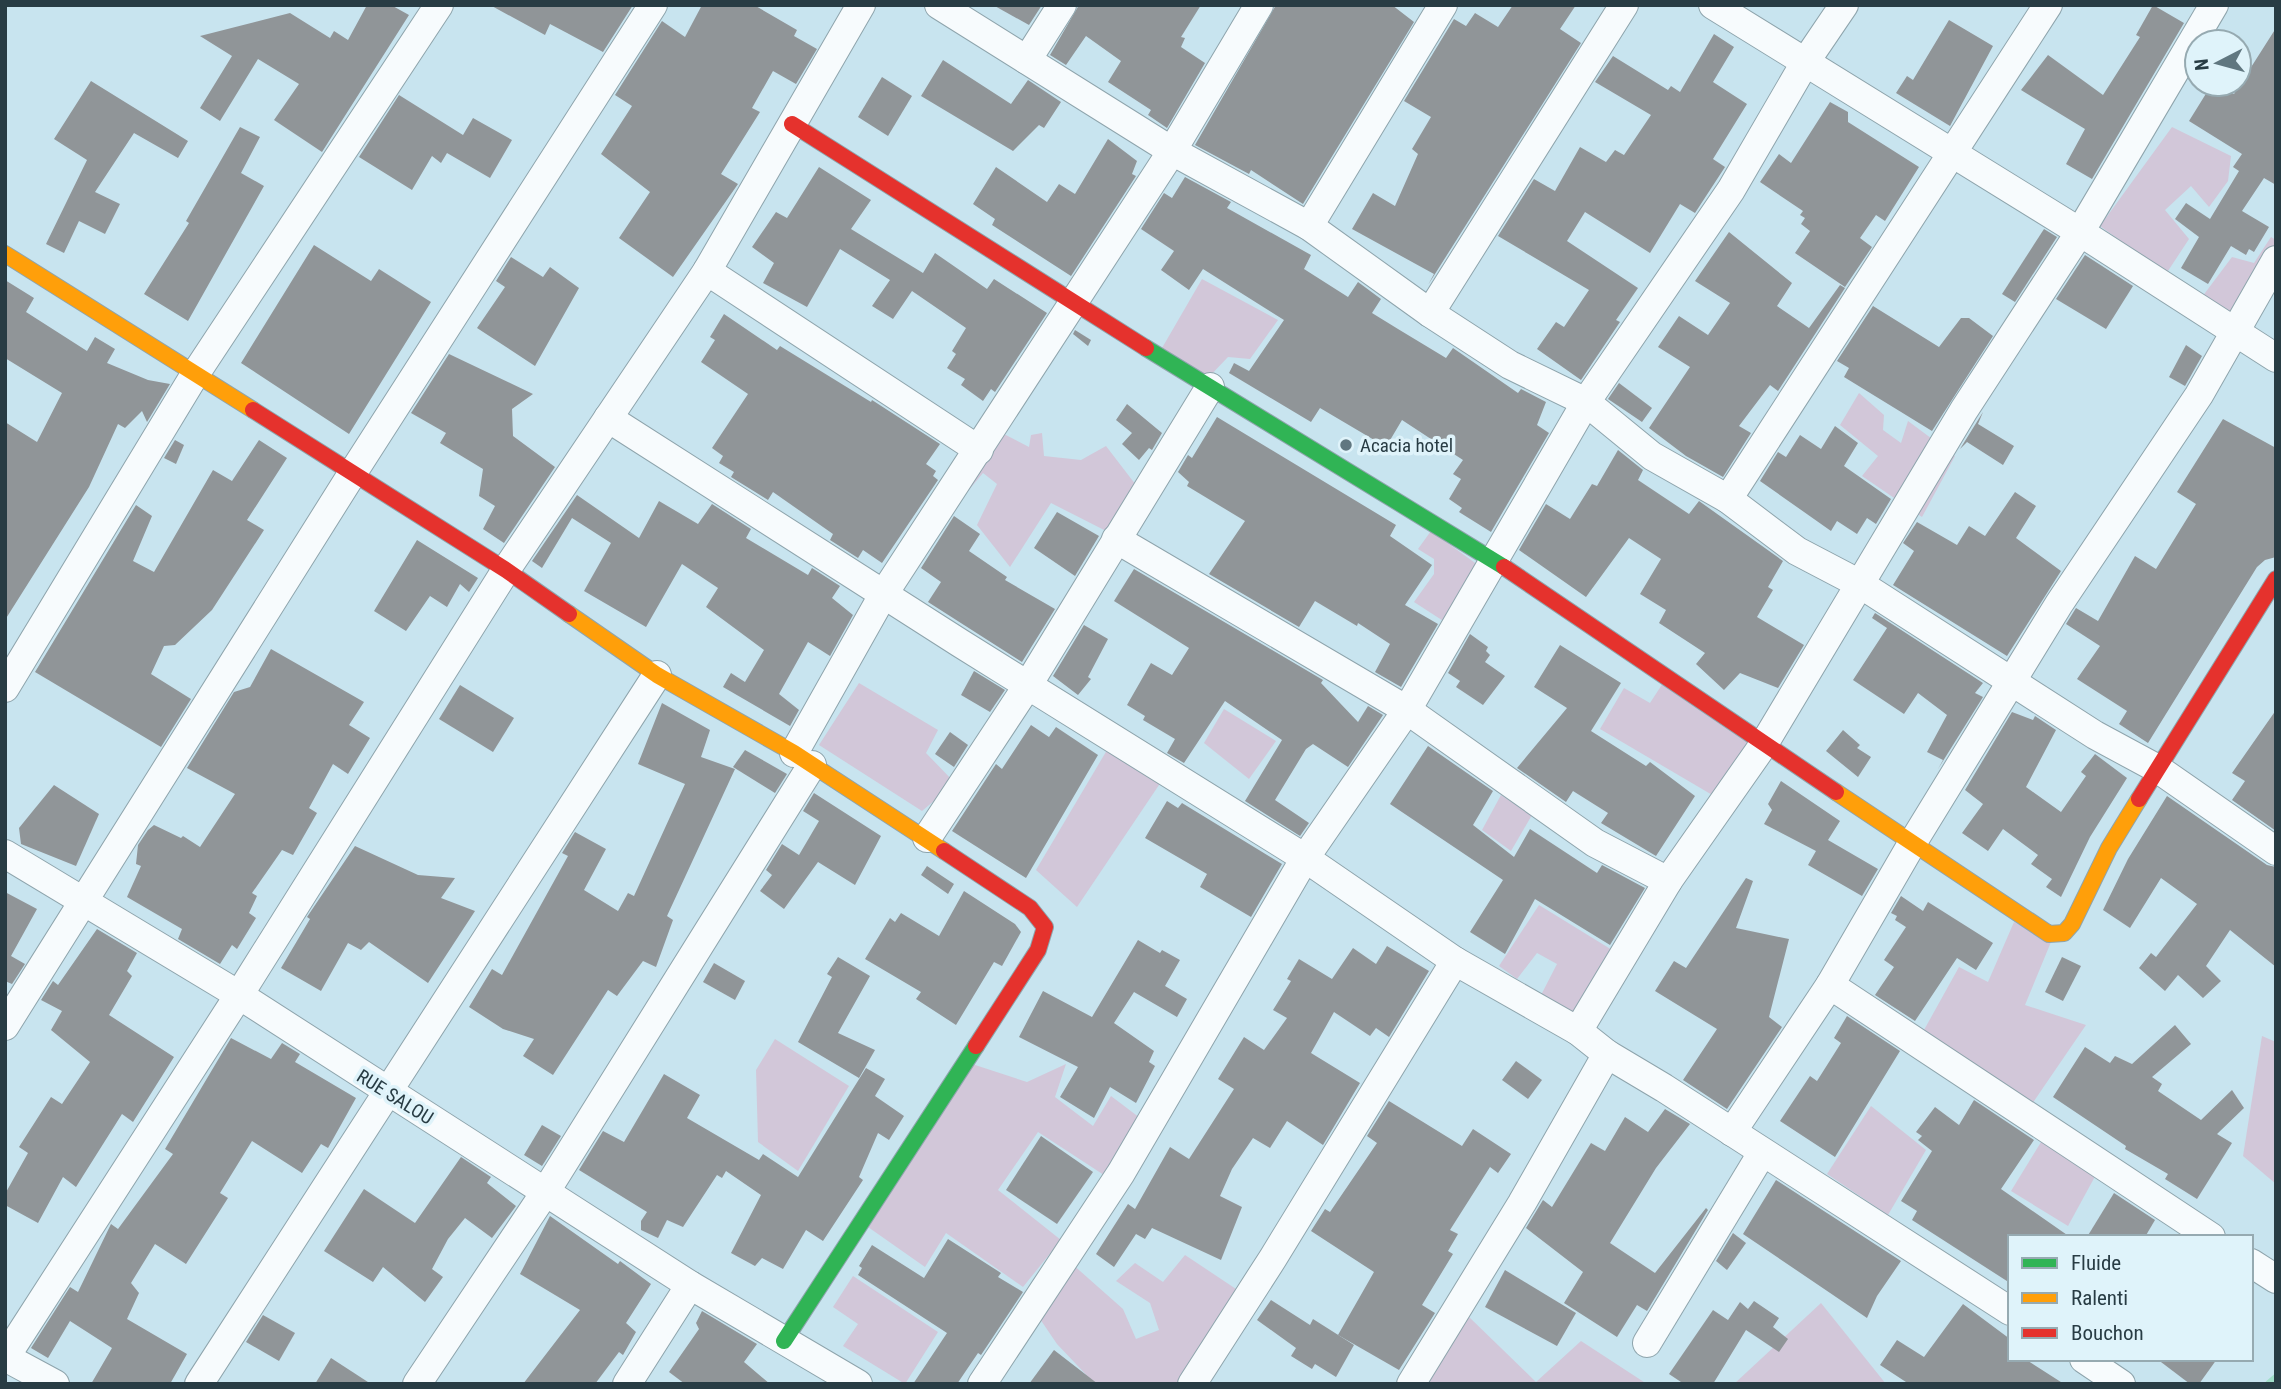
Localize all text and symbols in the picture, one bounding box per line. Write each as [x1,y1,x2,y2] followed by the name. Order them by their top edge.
[2183,28,2253,98] north arrow
[2190,58,2214,72] text: N
[1360,434,1453,457] place label: Acacia hotel
[1338,437,1354,453] marker: Acacia hotel
[352,1064,438,1130] street label: RUE SALOU
[2008,1235,2253,1361] legend
[2071,1251,2121,1275] text: Fluide
[2071,1286,2128,1310] text: Ralenti
[2071,1321,2144,1345] text: Bouchon

